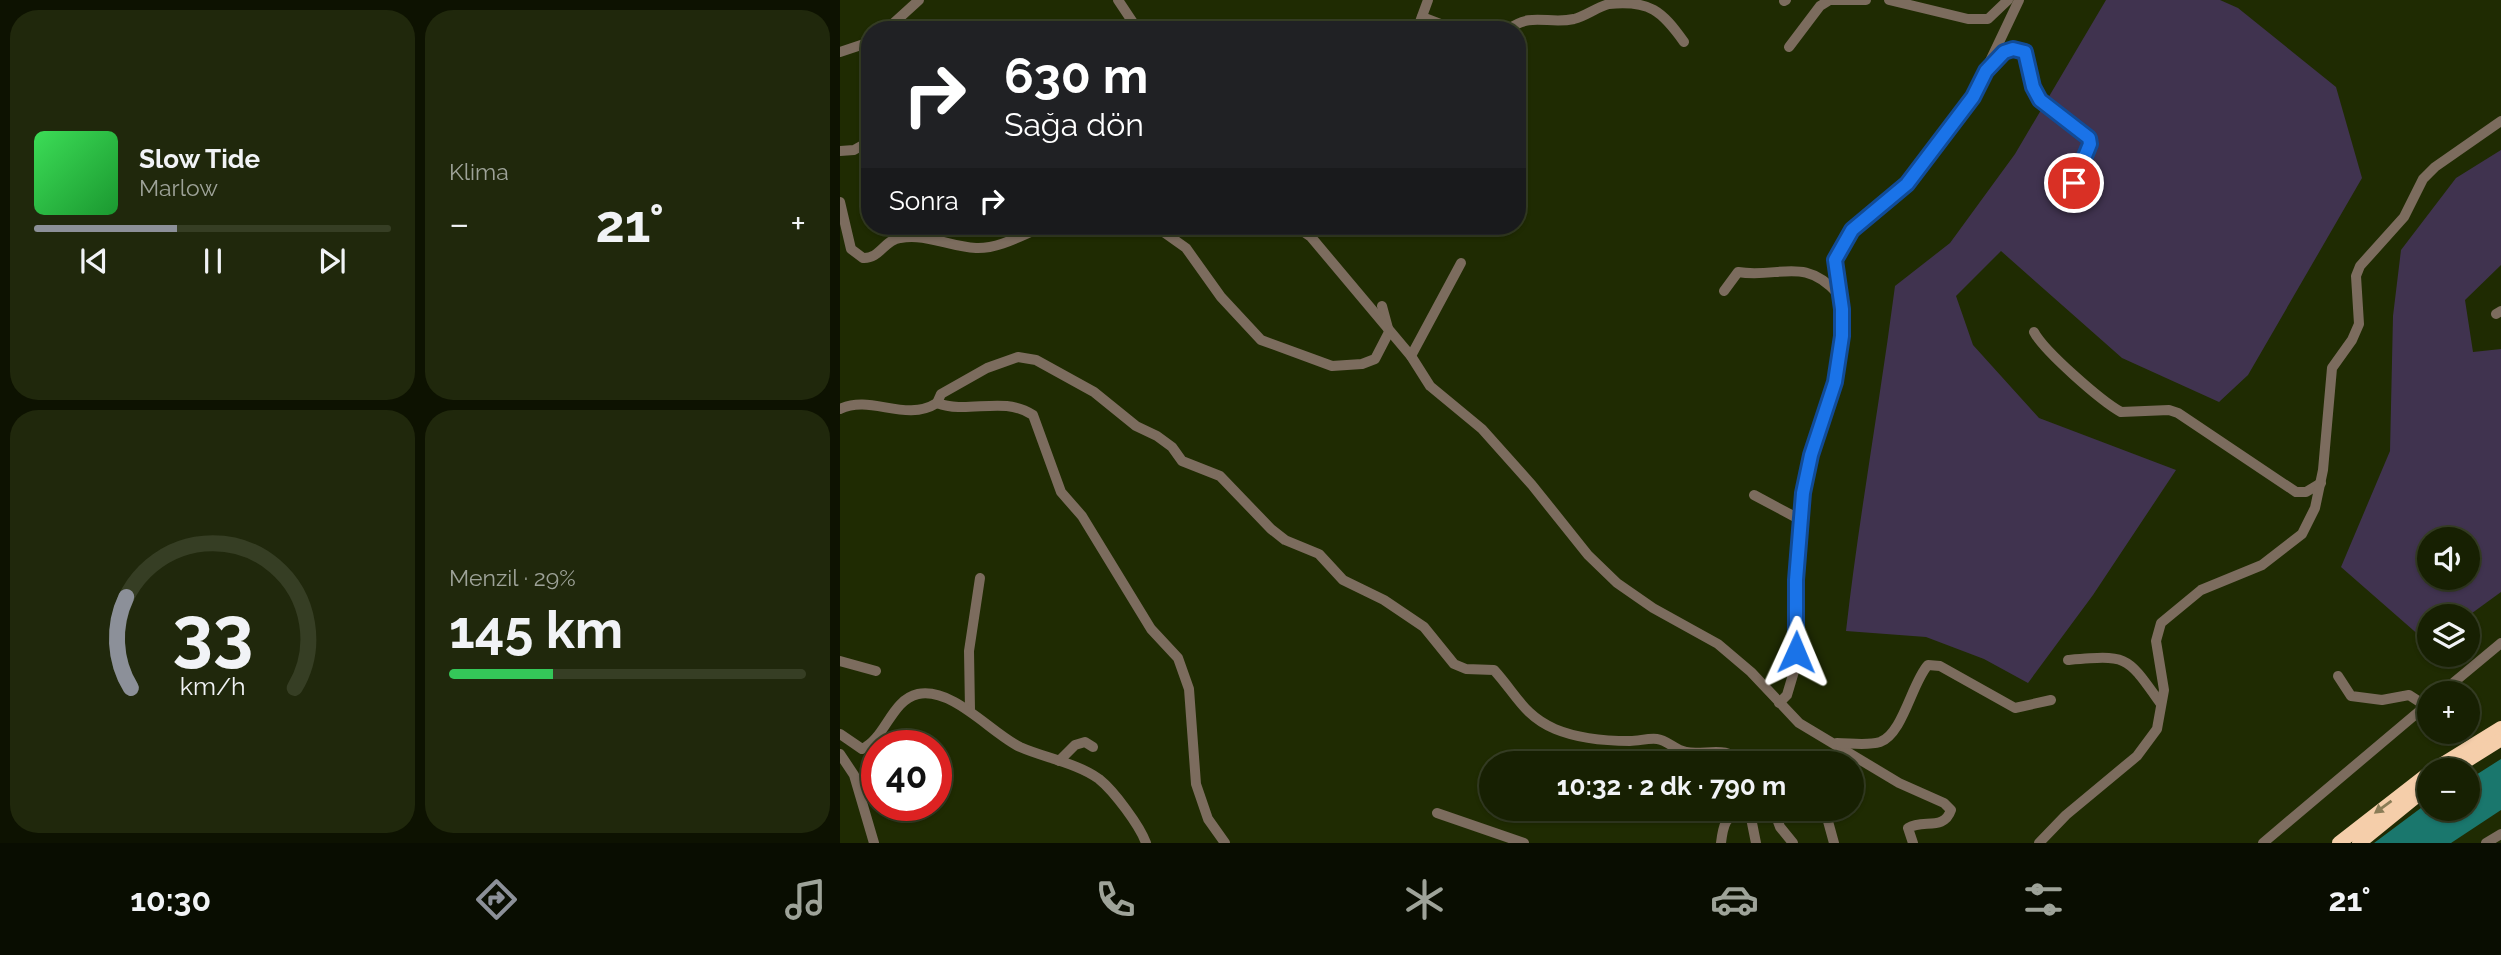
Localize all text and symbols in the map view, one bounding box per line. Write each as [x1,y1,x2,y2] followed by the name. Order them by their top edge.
[1004,47,1148,104] text: 630 m
[889,49,980,140] icon: right
[1004,106,1144,143] text: Sağa dön
[139,144,260,174] text: Slow Tide
[2044,153,2104,213] pin
[449,158,509,185] text: Klima
[2055,164,2093,202] icon: arrive
[139,174,218,201] text: Marlow
[973,182,1011,220] icon: right
[889,186,959,216] text: Sonra
[596,193,664,254] text: 21°
[449,201,469,246] text: −
[790,201,806,246] text: +
[75,242,113,280] icon: previous
[194,242,232,280] icon: pause
[313,242,351,280] icon: next
[2417,527,2480,821] map controls
[2417,527,2480,590] button: sound
[449,564,576,591] text: Menzil · 29%
[172,590,253,675] text: 33
[449,599,623,660] text: 145 km
[2417,604,2480,667] button: layers
[1759,615,1833,689] position arrow
[180,670,245,700] text: km/h
[2417,681,2480,744] button: +
[861,730,952,821] speed limit sign: 40
[2417,758,2480,821] button: −
[1557,771,1786,801] text: 10:32 · 2 dk · 790 m
[2374,800,2392,814] one-way arrow
[472,875,521,924] icon: directions
[781,875,830,924] icon: music
[1091,875,1140,924] icon: phone
[1400,875,1449,924] icon: climate
[1710,875,1759,924] icon: car
[2019,875,2068,924] icon: filters
[130,881,211,918] text: 10:30
[2329,881,2371,918] text: 21°

